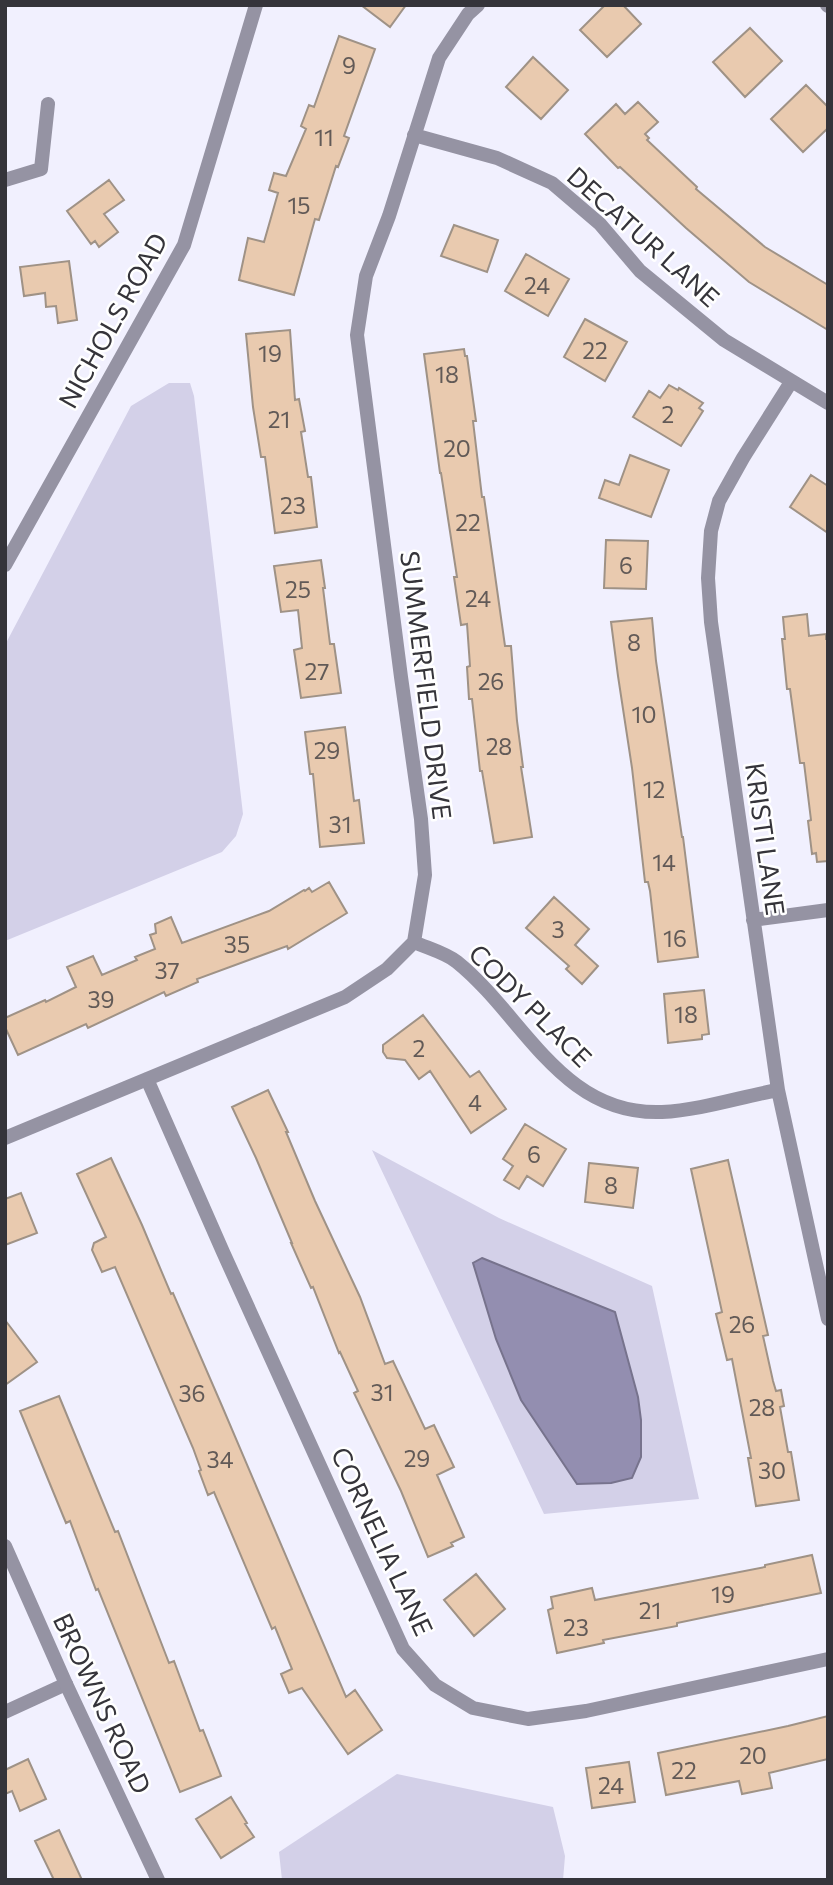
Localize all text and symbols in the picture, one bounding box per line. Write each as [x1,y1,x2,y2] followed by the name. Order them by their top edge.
[342,51,356,79] house number: 9
[314,123,334,151] house number: 11
[562,160,726,312] street label: DECATUR LANE
[287,191,311,219] house number: 15
[51,227,173,413] street label: NICHOLS ROAD
[524,271,550,299] house number: 24
[582,336,608,364] house number: 22
[258,339,282,367] house number: 19
[435,360,459,388] house number: 18
[662,400,674,428] house number: 2
[268,405,290,433] house number: 21
[443,434,471,462] house number: 20
[280,491,306,519] house number: 23
[455,508,481,536] house number: 22
[395,549,459,821] street label: SUMMERFIELD DRIVE
[619,551,633,579] house number: 6
[285,575,311,603] house number: 25
[465,584,491,612] house number: 24
[627,628,641,656] house number: 8
[305,657,329,685] house number: 27
[478,667,504,695] house number: 26
[632,700,656,728] house number: 10
[486,732,512,760] house number: 28
[314,736,340,764] house number: 29
[740,761,792,917] street label: KRISTI LANE
[643,775,665,803] house number: 12
[329,810,351,838] house number: 31
[652,848,676,876] house number: 14
[551,915,565,943] house number: 3
[663,924,687,952] house number: 16
[224,930,250,958] house number: 35
[463,937,599,1073] street label: CODY PLACE
[154,956,180,984] house number: 37
[87,985,115,1013] house number: 39
[674,1000,698,1028] house number: 18
[413,1034,425,1062] house number: 2
[468,1088,482,1116] house number: 4
[527,1140,541,1168] house number: 6
[604,1171,618,1199] house number: 8
[729,1310,755,1338] house number: 26
[371,1378,393,1406] house number: 31
[178,1379,206,1407] house number: 36
[749,1393,775,1421] house number: 28
[326,1442,440,1640] street label: CORNELIA LANE
[404,1444,430,1472] house number: 29
[207,1445,234,1473] house number: 34
[758,1456,786,1484] house number: 30
[711,1580,735,1608] house number: 19
[639,1596,661,1624] house number: 21
[48,1608,158,1798] street label: BROWNS ROAD
[563,1613,589,1641] house number: 23
[739,1741,767,1769] house number: 20
[671,1756,697,1784] house number: 22
[598,1771,624,1799] house number: 24

